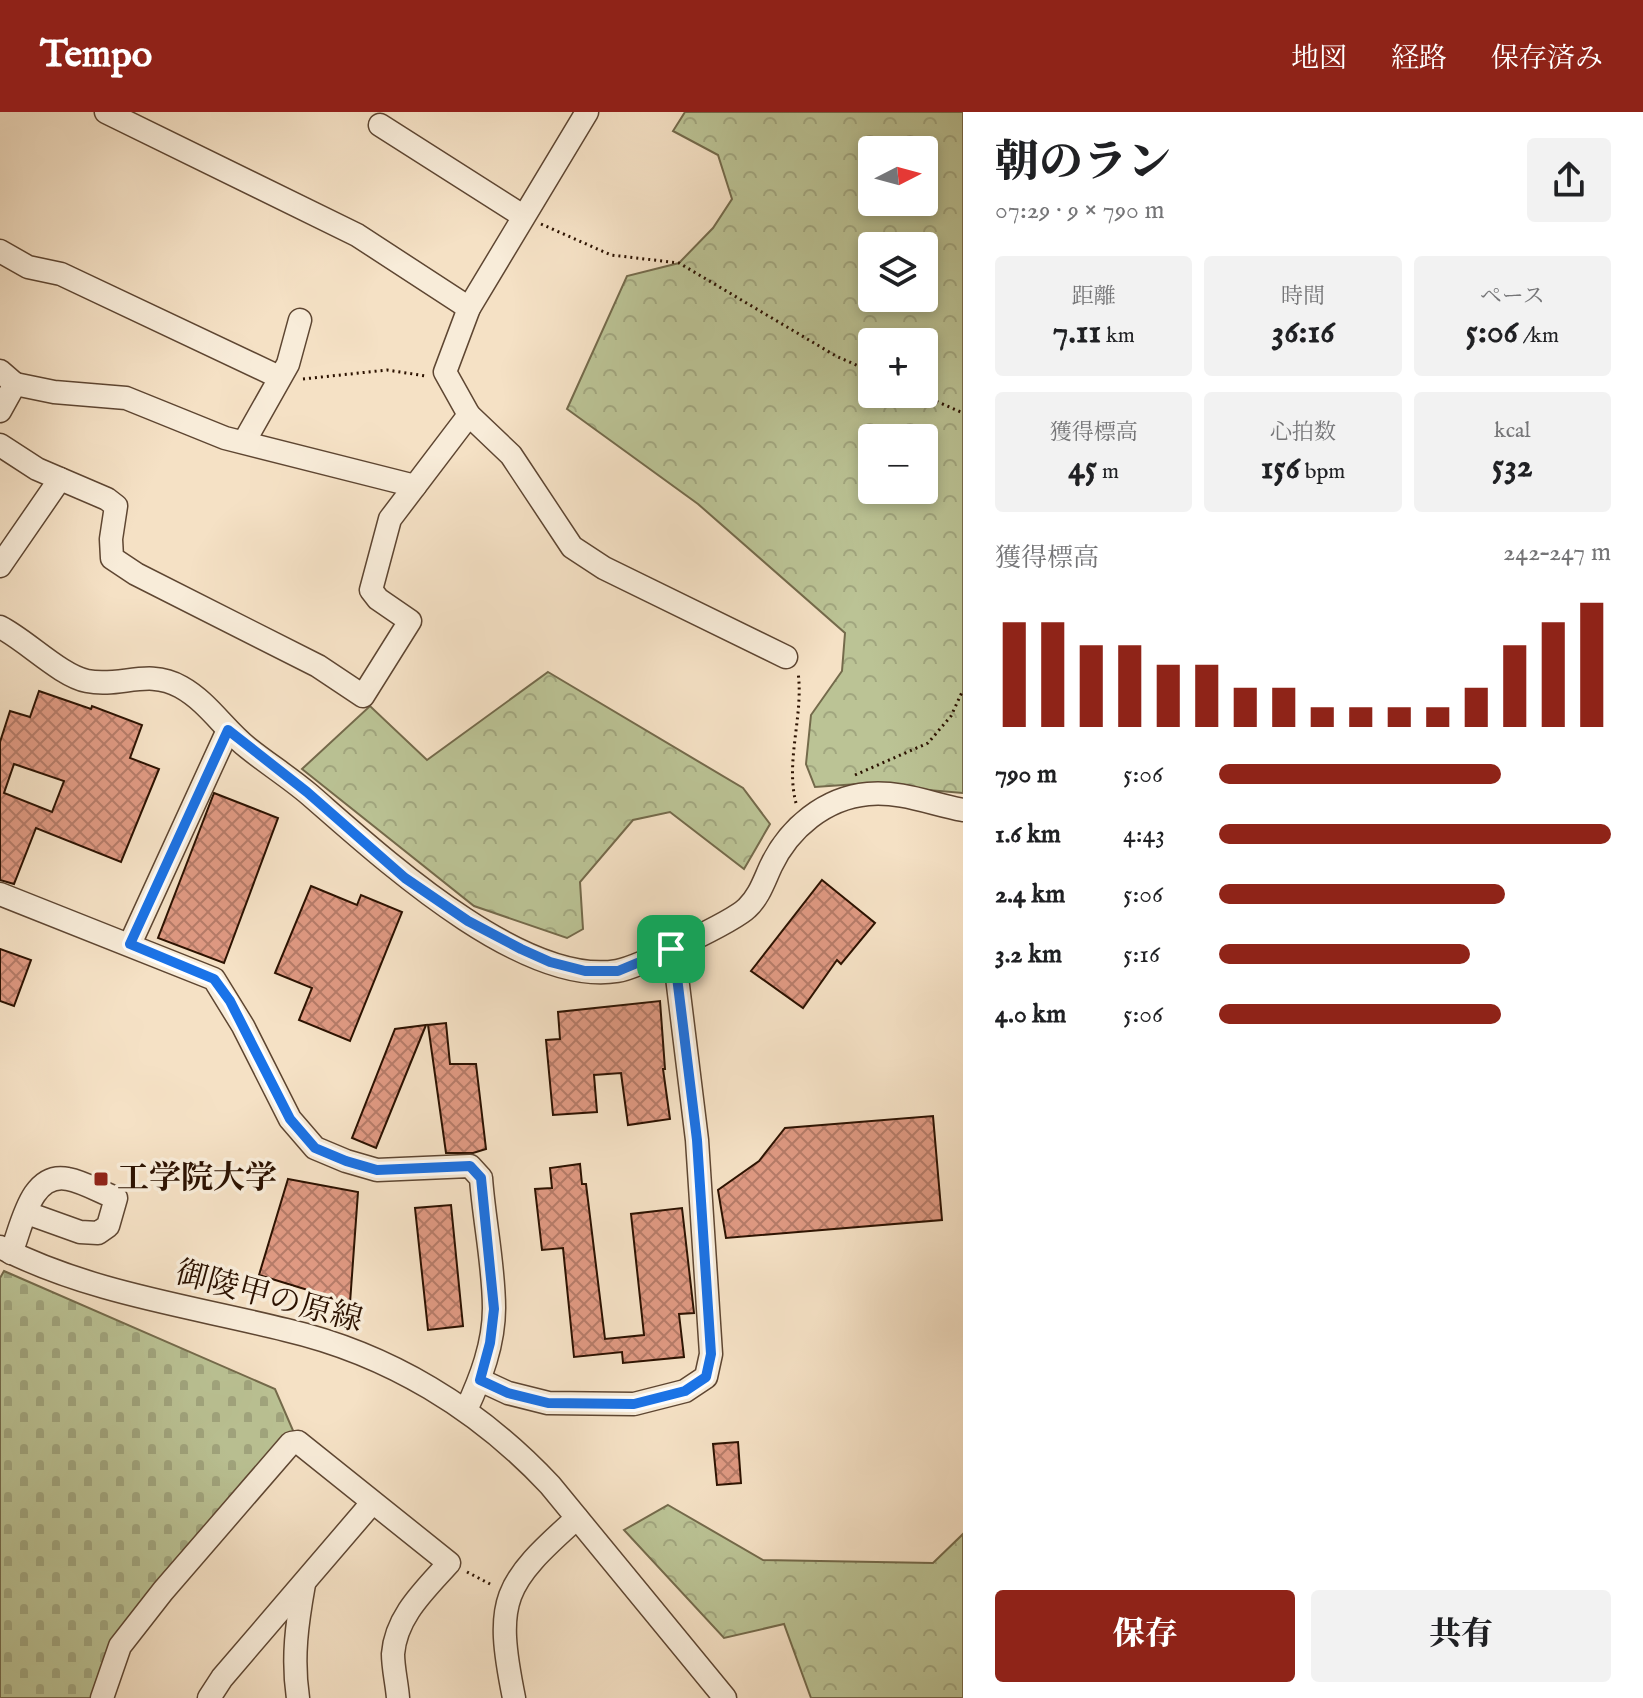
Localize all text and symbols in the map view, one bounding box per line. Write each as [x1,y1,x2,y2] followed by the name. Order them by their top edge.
[40,32,152,80] text: Tempo
[1291,42,1347,77] text: 地図
[1391,42,1447,77] text: 経路
[1491,42,1603,77] text: 保存済み
[858,136,938,216] north arrow
[858,136,938,504] map controls
[995,136,1171,192] text: 朝のラン
[1527,138,1611,222] button: share
[995,194,1165,227] text: 07:29 · 9 × 790 m
[858,232,938,312] button: layers
[1072,283,1116,311] text: 距離
[1281,283,1325,311] text: 時間
[1480,283,1545,311] text: ペース
[1053,311,1101,354] text: 7.11
[1271,311,1335,354] text: 36:16
[1466,311,1518,354] text: 5:06
[1101,322,1135,350] text: km
[1518,322,1559,350] text: /km
[858,328,938,408] button: +
[1494,417,1531,445] text: kcal
[1050,419,1138,447] text: 獲得標高
[1270,419,1336,447] text: 心拍数
[858,424,938,504] button: −
[1492,445,1533,488] text: 532
[1068,447,1097,490] text: 45
[1261,447,1300,490] text: 156
[1097,458,1119,486] text: m
[1300,458,1345,486] text: bpm
[1503,536,1611,569] text: 242–247 m
[995,542,1099,575] text: 獲得標高
[995,758,1057,791] text: 790 m
[1123,758,1163,791] text: 5:06
[995,818,1061,851] text: 1.6 km
[1123,818,1165,851] text: 4:43
[995,878,1065,911] text: 2.4 km
[1123,878,1163,911] text: 5:06
[637,915,705,983] pin
[649,927,693,971] icon: arrive
[995,938,1062,971] text: 3.2 km
[1123,938,1160,971] text: 5:16
[995,998,1066,1031] text: 4.0 km
[1123,998,1163,1031] text: 5:06
[117,1159,277,1200] place label: 工学院大学
[92,1170,110,1188] marker: 工学院大学
[171,1253,367,1343] street label: 御陵甲の原線
[995,1590,1295,1682] button: 保存
[1311,1590,1611,1682] button: 共有

